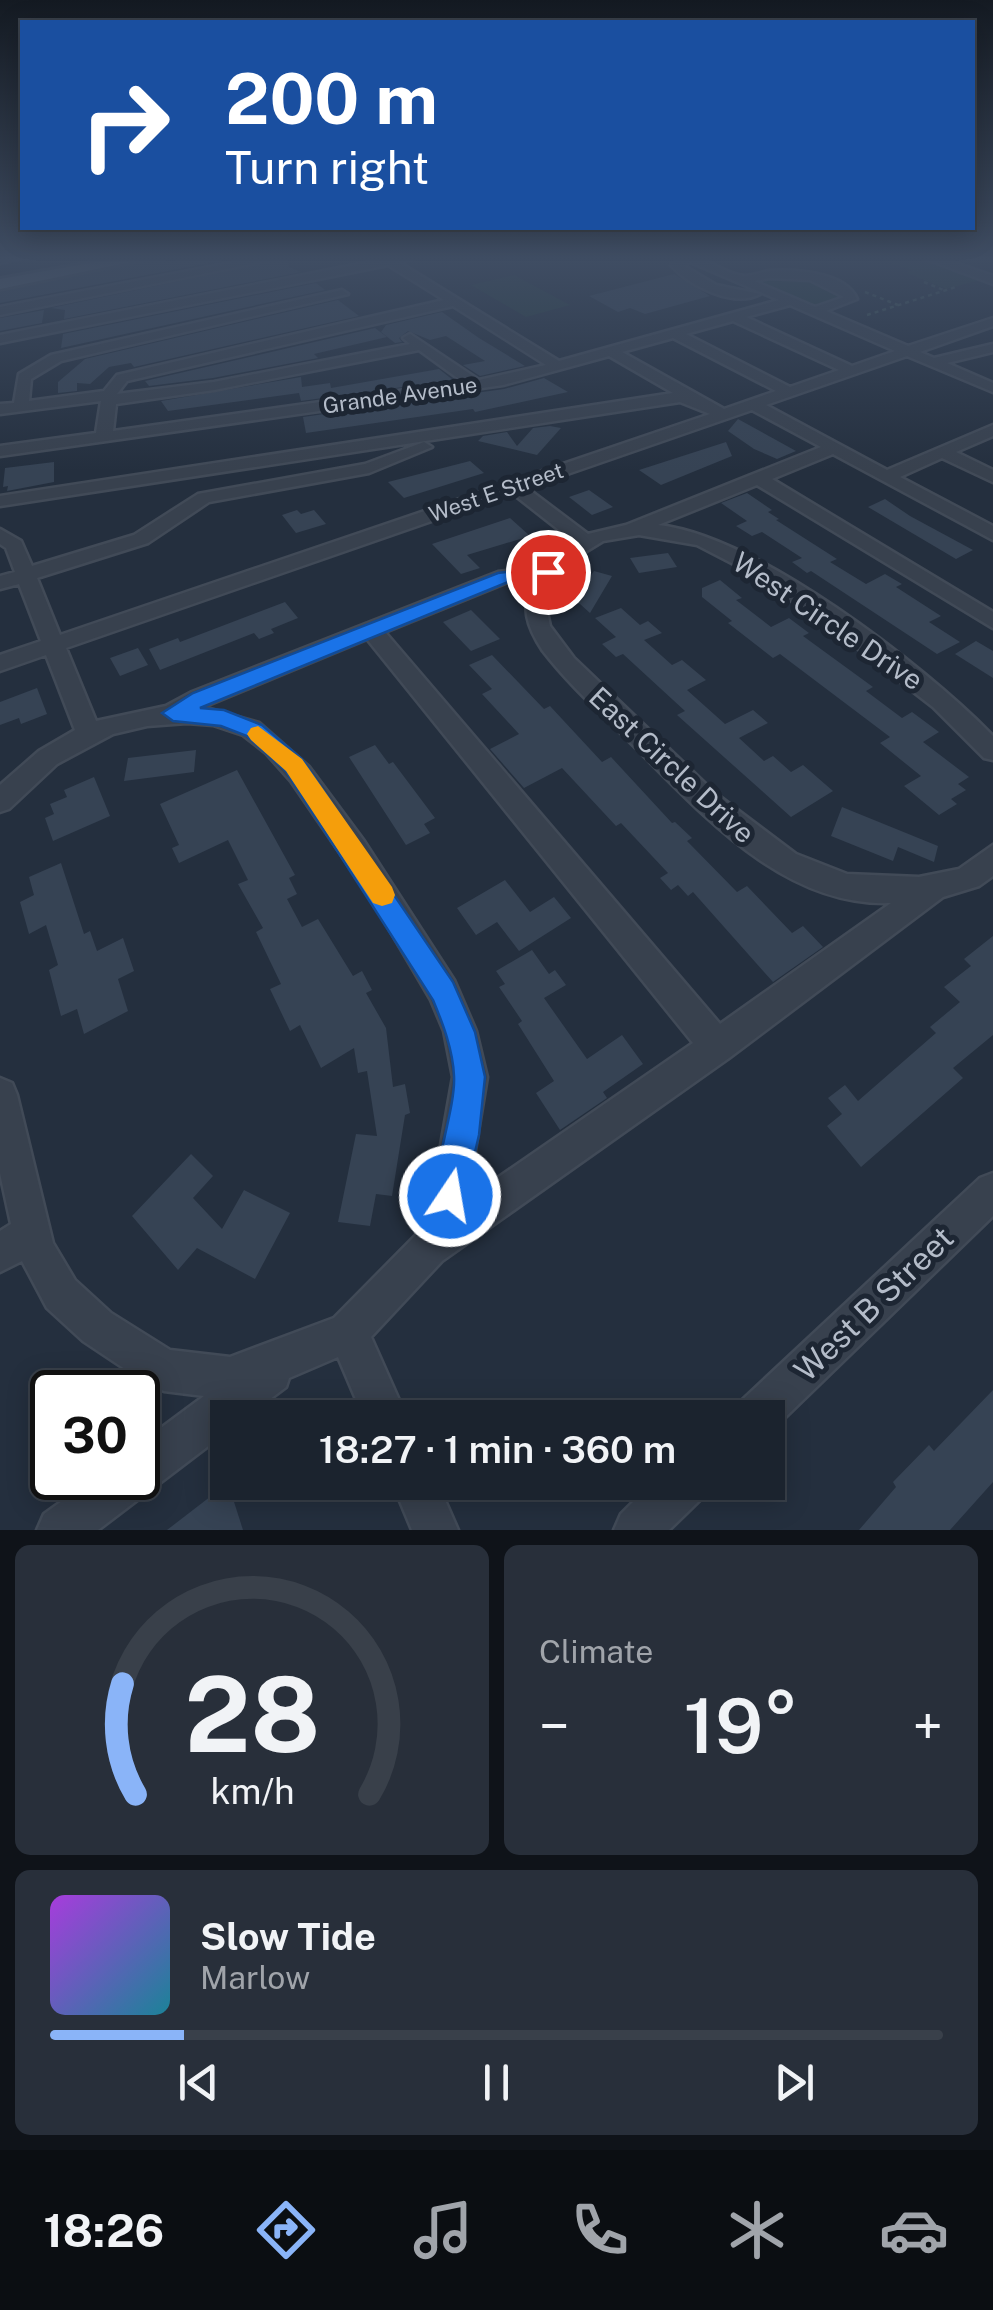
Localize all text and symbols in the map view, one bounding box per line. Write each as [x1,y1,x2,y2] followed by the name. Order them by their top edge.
[225,57,438,140] text: 200 m
[60,60,190,190] icon: right
[225,141,429,194] text: Turn right
[321,371,479,419] street label: Grande Avenue
[425,457,567,527] street label: West E Street
[506,530,591,615] pin
[521,545,576,600] icon: arrive
[727,545,930,696] street label: West Circle Drive
[583,680,762,850] street label: East Circle Drive
[398,1144,502,1248] position arrow
[787,1219,961,1388] street label: West B Street
[30,1370,160,1500] speed limit sign: 30
[319,1427,676,1472] text: 18:27 · 1 min · 360 m
[539,1633,653,1670] text: Climate
[184,1653,320,1775] text: 28
[684,1682,798,1770] text: 19°
[539,1694,570,1758] text: −
[912,1694,943,1758] text: +
[210,1770,294,1812] text: km/h
[200,1914,376,1959] text: Slow Tide
[200,1959,310,1996] text: Marlow
[171,2055,226,2110] icon: previous
[469,2055,524,2110] icon: pause
[767,2055,822,2110] icon: next
[251,2195,321,2265] icon: directions
[408,2195,478,2265] icon: music
[565,2195,635,2265] icon: phone
[722,2195,792,2265] icon: climate
[879,2195,949,2265] icon: car
[44,2204,164,2257] text: 18:26

